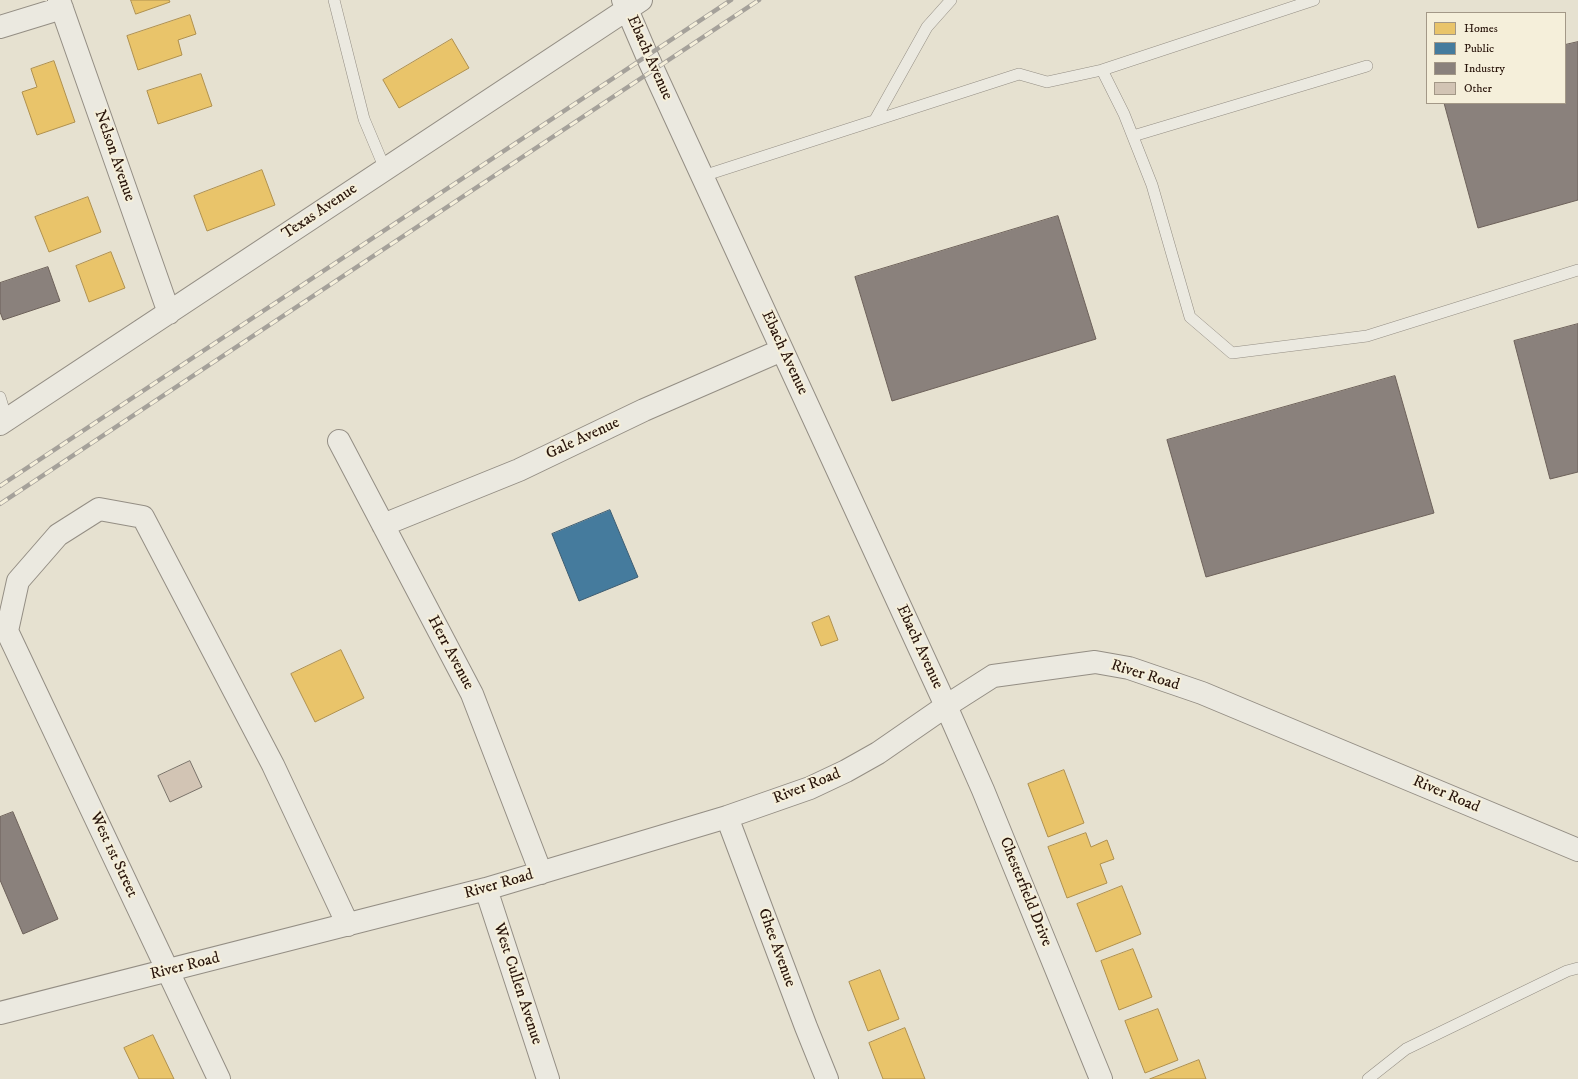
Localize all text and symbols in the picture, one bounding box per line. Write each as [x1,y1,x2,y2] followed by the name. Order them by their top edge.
[1426,12,1566,104] legend
[622,13,676,103] street label: Ebach Avenue
[1464,21,1498,36] text: Homes
[1464,41,1494,56] text: Public
[1464,61,1505,76] text: Industry
[1464,81,1492,96] text: Other
[89,108,139,204] street label: Nelson Avenue
[279,180,361,244] street label: Texas Avenue
[756,308,812,398] street label: Ebach Avenue
[543,414,623,464] street label: Gale Avenue
[891,602,947,692] street label: Ebach Avenue
[422,613,478,693] street label: Herr Avenue
[1108,656,1182,696] street label: River Road
[771,765,843,809] street label: River Road
[1410,772,1482,818] street label: River Road
[85,809,141,901] street label: West 1st Street
[994,835,1056,949] street label: Chesterfield Drive
[462,866,536,904] street label: River Road
[753,906,799,990] street label: Ghee Avenue
[488,921,546,1047] street label: West Cullen Avenue
[148,949,222,985] street label: River Road

